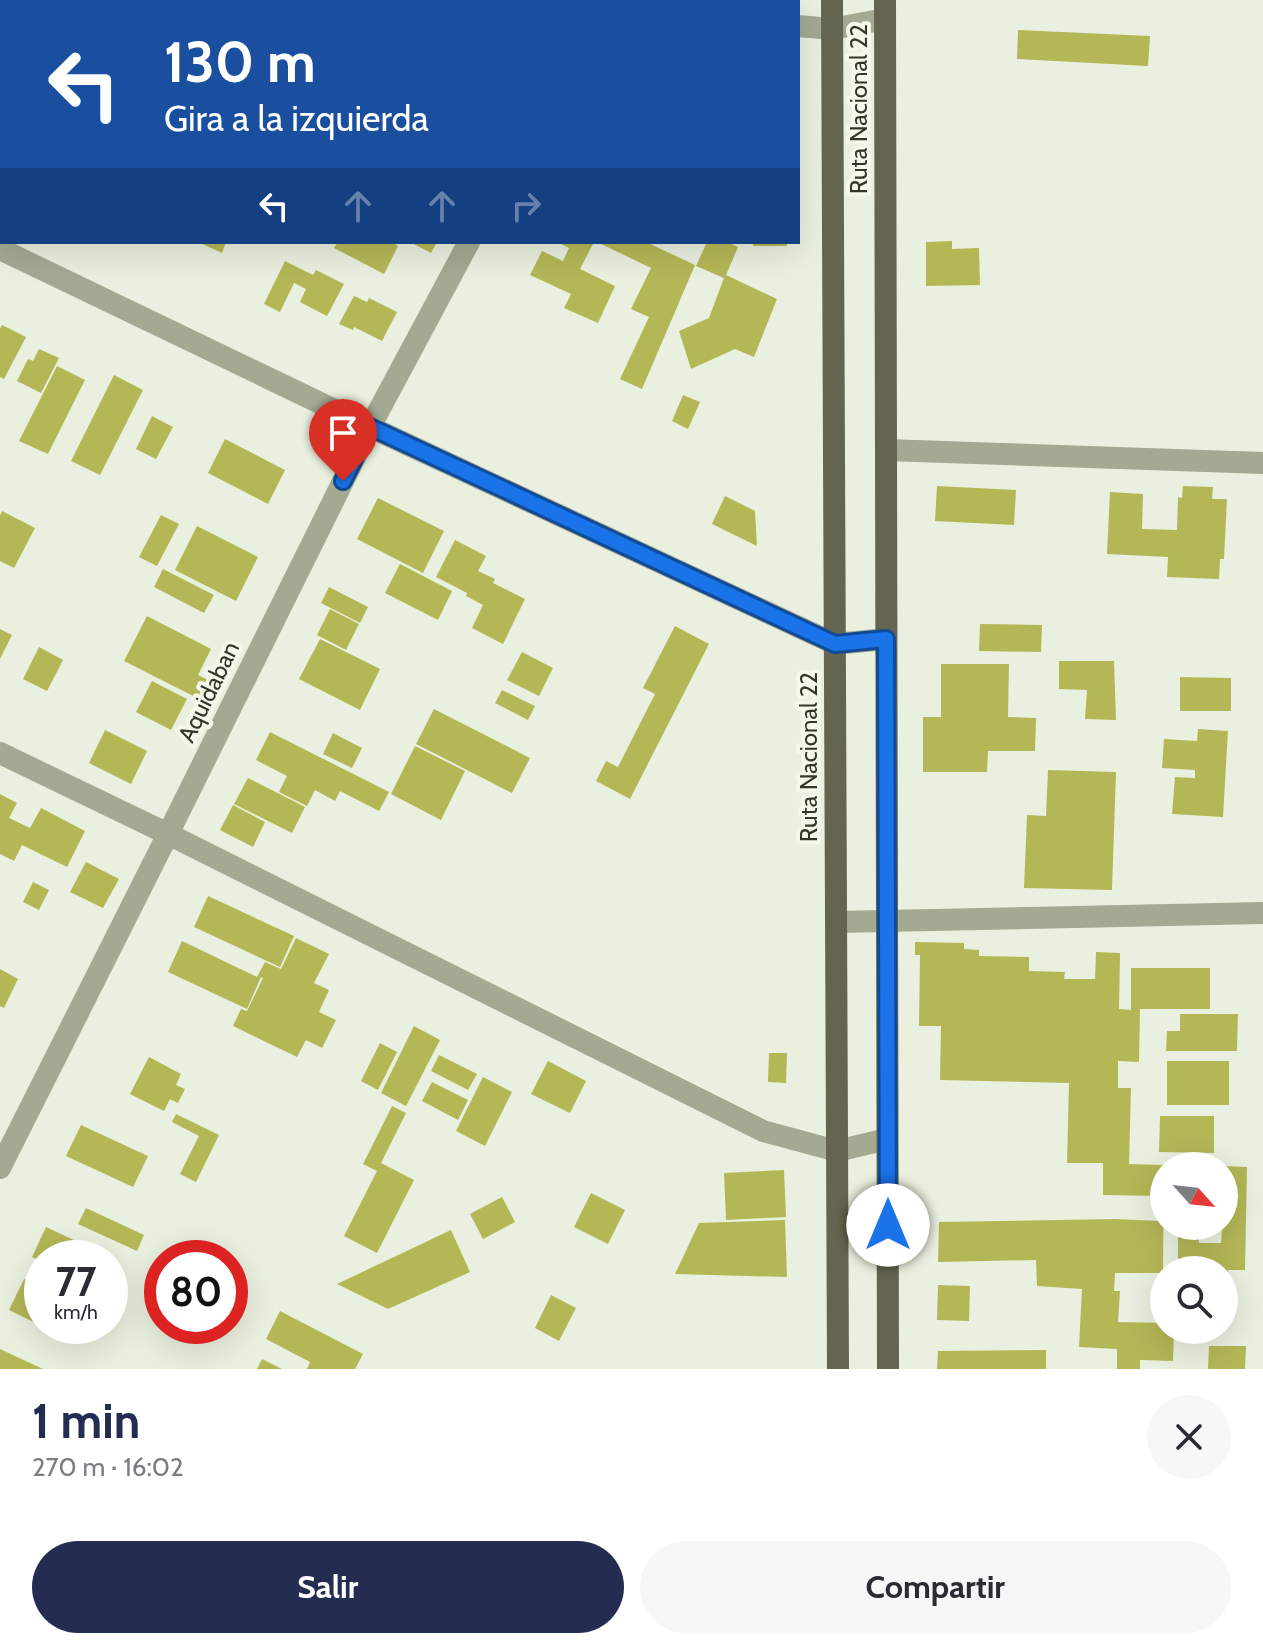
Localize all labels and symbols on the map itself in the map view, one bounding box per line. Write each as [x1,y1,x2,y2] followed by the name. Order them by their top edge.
[844,24,873,194] street label: Ruta Nacional 22
[309,399,377,481] pin
[172,637,245,747] street label: Aquidaban
[794,672,823,842] street label: Ruta Nacional 22
[1150,1152,1238,1240] north arrow
[846,1183,930,1267] position arrow
[144,1240,248,1344] speed limit sign: 80

